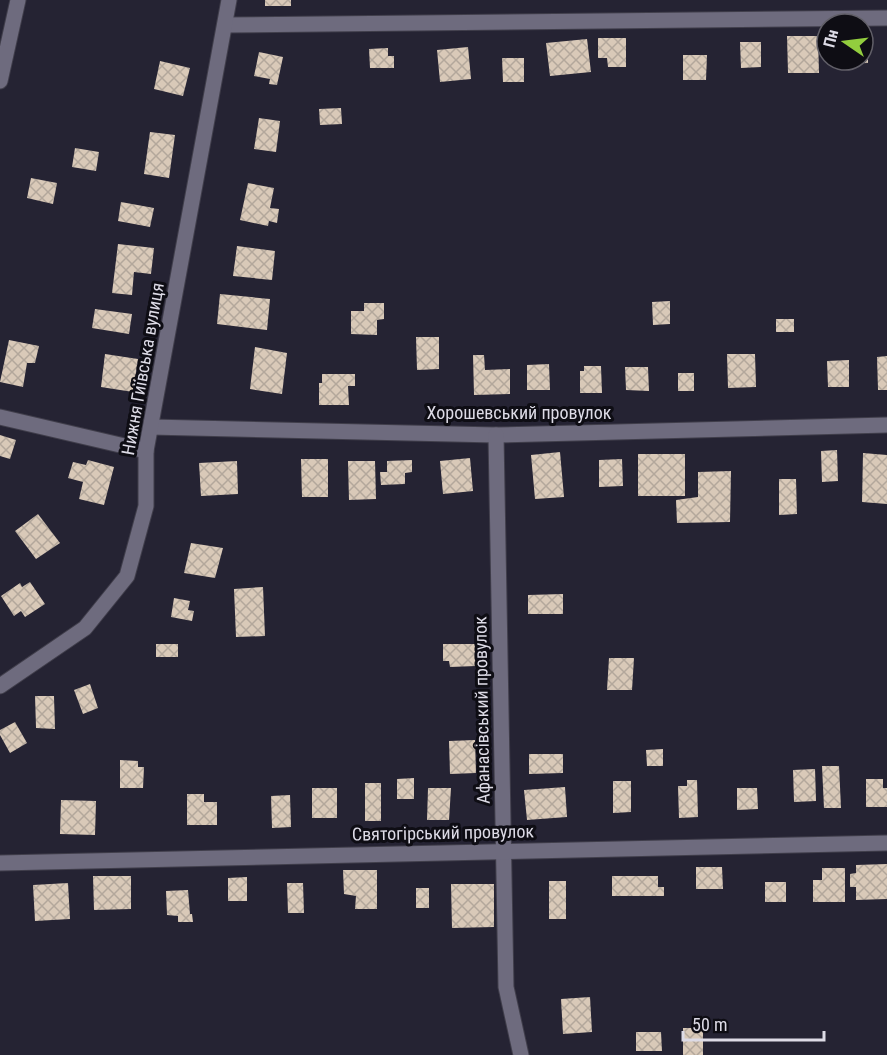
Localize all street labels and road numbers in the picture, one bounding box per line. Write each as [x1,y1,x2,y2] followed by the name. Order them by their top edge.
[117,281,168,457] street label: Нижня Гиївська вулиця
[427,402,612,423] street label: Хорошевський провулок
[469,616,494,804] street label: Афанасівський провулок
[352,820,535,845] street label: Святогірський провулок

